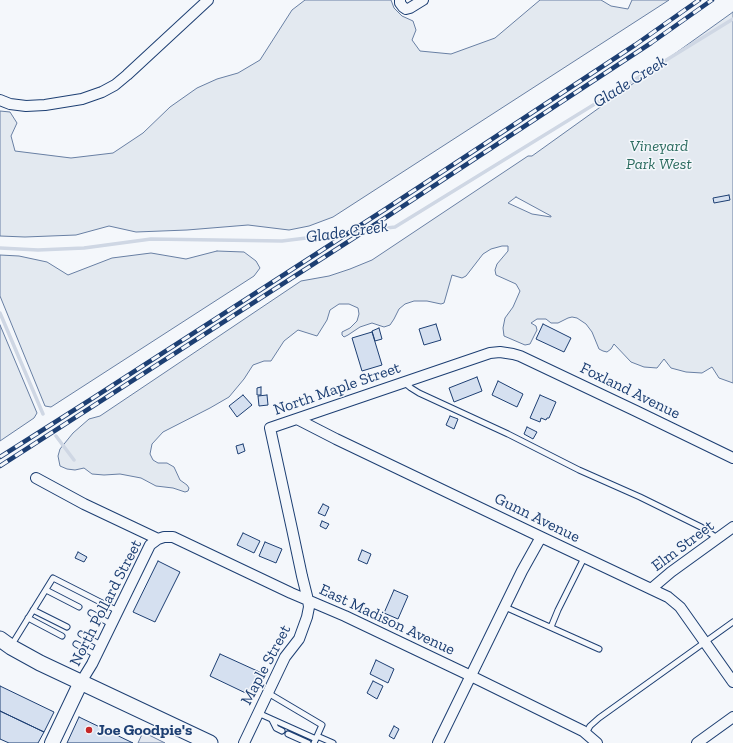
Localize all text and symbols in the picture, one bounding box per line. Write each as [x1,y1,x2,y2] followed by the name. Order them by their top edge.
[589,51,671,113] water label: Glade Creek
[626,136,692,174] park label: Vineyard Park West
[305,216,389,248] water label: Glade Creek
[271,358,403,420] street label: North Maple Street
[577,358,683,424] street label: Foxland Avenue
[491,489,583,547] street label: Gunn Avenue
[648,516,718,576] street label: Elm Street
[66,536,146,670] street label: North Pollard Street
[316,580,458,660] street label: East Madison Avenue
[237,622,295,708] street label: Maple Street
[97,720,192,740] place label: Joe Goodpie's
[84,725,94,735] marker: Joe Goodpie's

